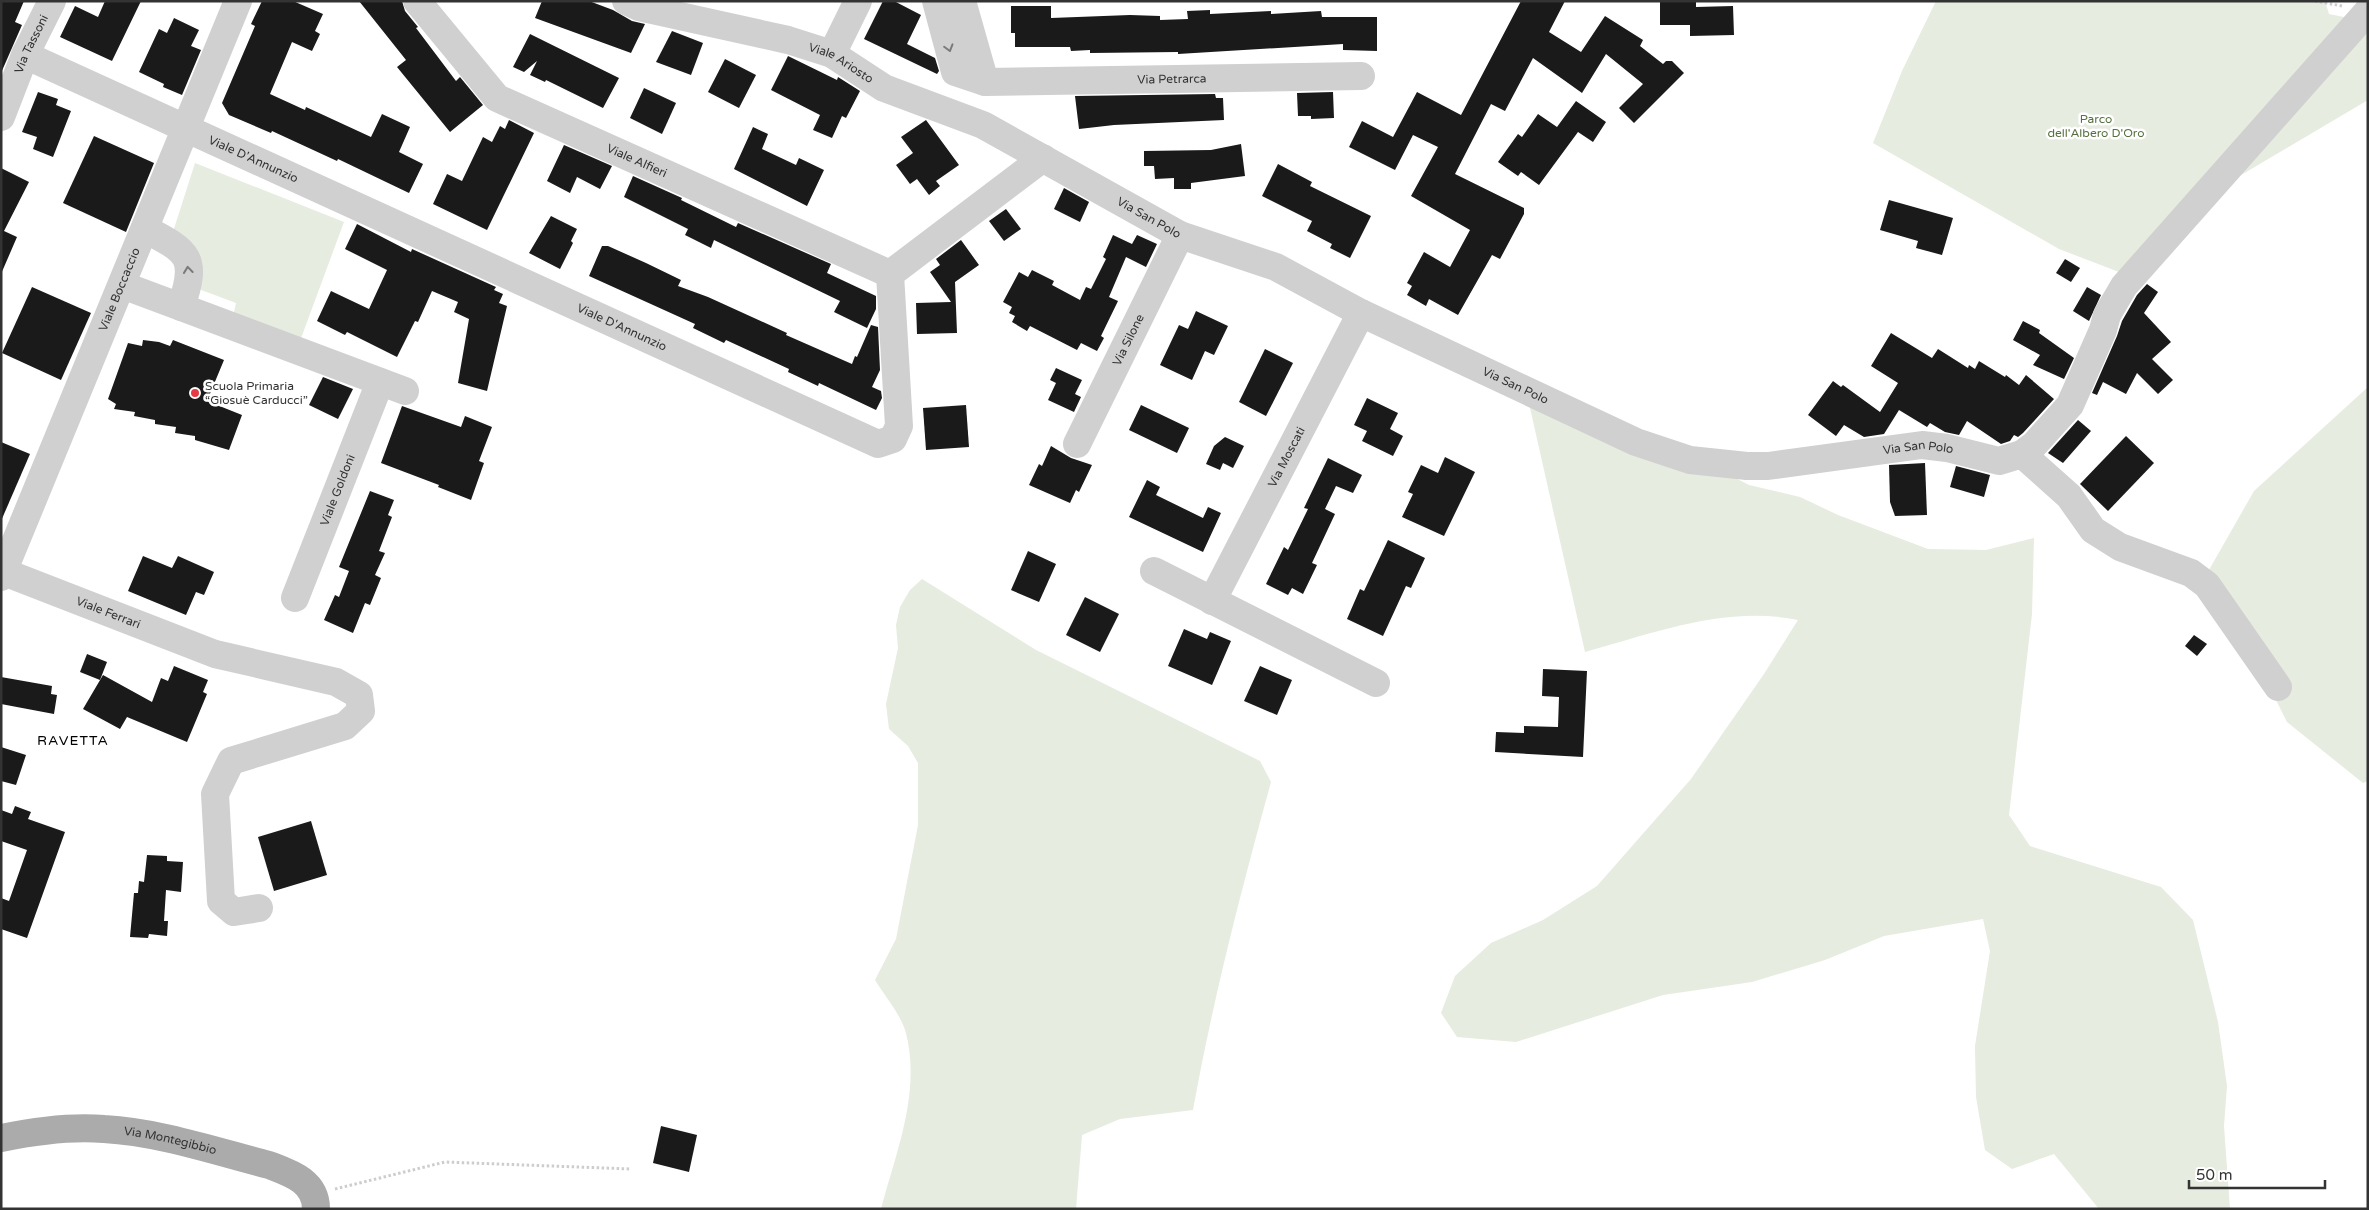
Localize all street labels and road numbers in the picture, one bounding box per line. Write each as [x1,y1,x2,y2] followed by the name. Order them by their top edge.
[12,12,51,75] street label: Via Tassoni
[807,40,876,86] street label: Viale Ariosto
[1137,71,1207,87] street label: Via Petrarca
[206,133,300,186] street label: Viale D'Annunzio
[604,141,669,180] street label: Viale Alfieri
[1114,194,1183,241] street label: Via San Polo
[96,246,143,333] street label: Viale Boccaccio
[575,301,669,354] street label: Viale D'Annunzio
[1110,312,1147,368] street label: Via Silone
[1480,364,1551,407] street label: Via San Polo
[1265,424,1308,490] street label: Via Moscati
[1882,438,1955,457] street label: Via San Polo
[317,452,358,528] street label: Viale Goldoni
[74,594,143,631] street label: Viale Ferrari
[123,1124,218,1157] street label: Via Montegibbio

